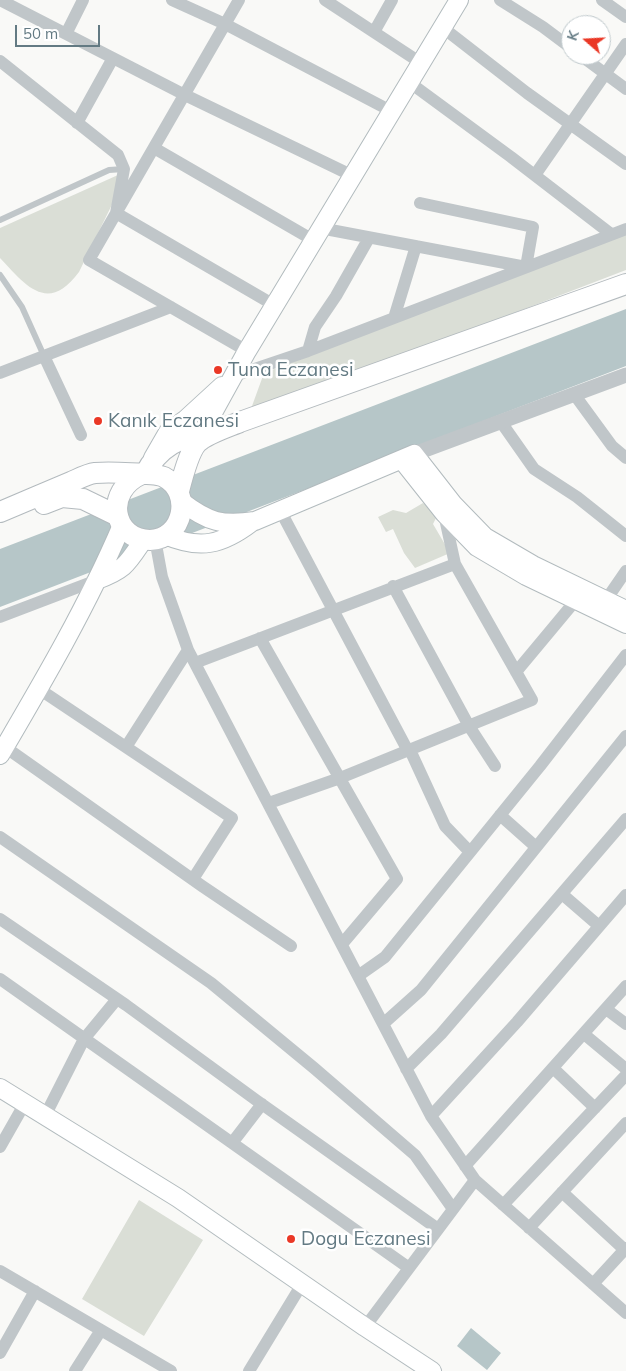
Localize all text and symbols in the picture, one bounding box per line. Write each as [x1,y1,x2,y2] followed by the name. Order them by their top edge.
[18,15,102,47] scale bar
[561,15,611,65] north arrow
[23,24,58,43] text: 50 m
[563,28,583,43] text: K
[228,359,354,381] place label: Tuna Eczanesi
[212,364,224,376] marker: Tuna Eczanesi
[108,410,239,432] place label: Kanık Eczanesi
[92,415,104,427] marker: Kanık Eczanesi
[301,1228,431,1250] place label: Dogu Eczanesi
[285,1233,297,1245] marker: Dogu Eczanesi

